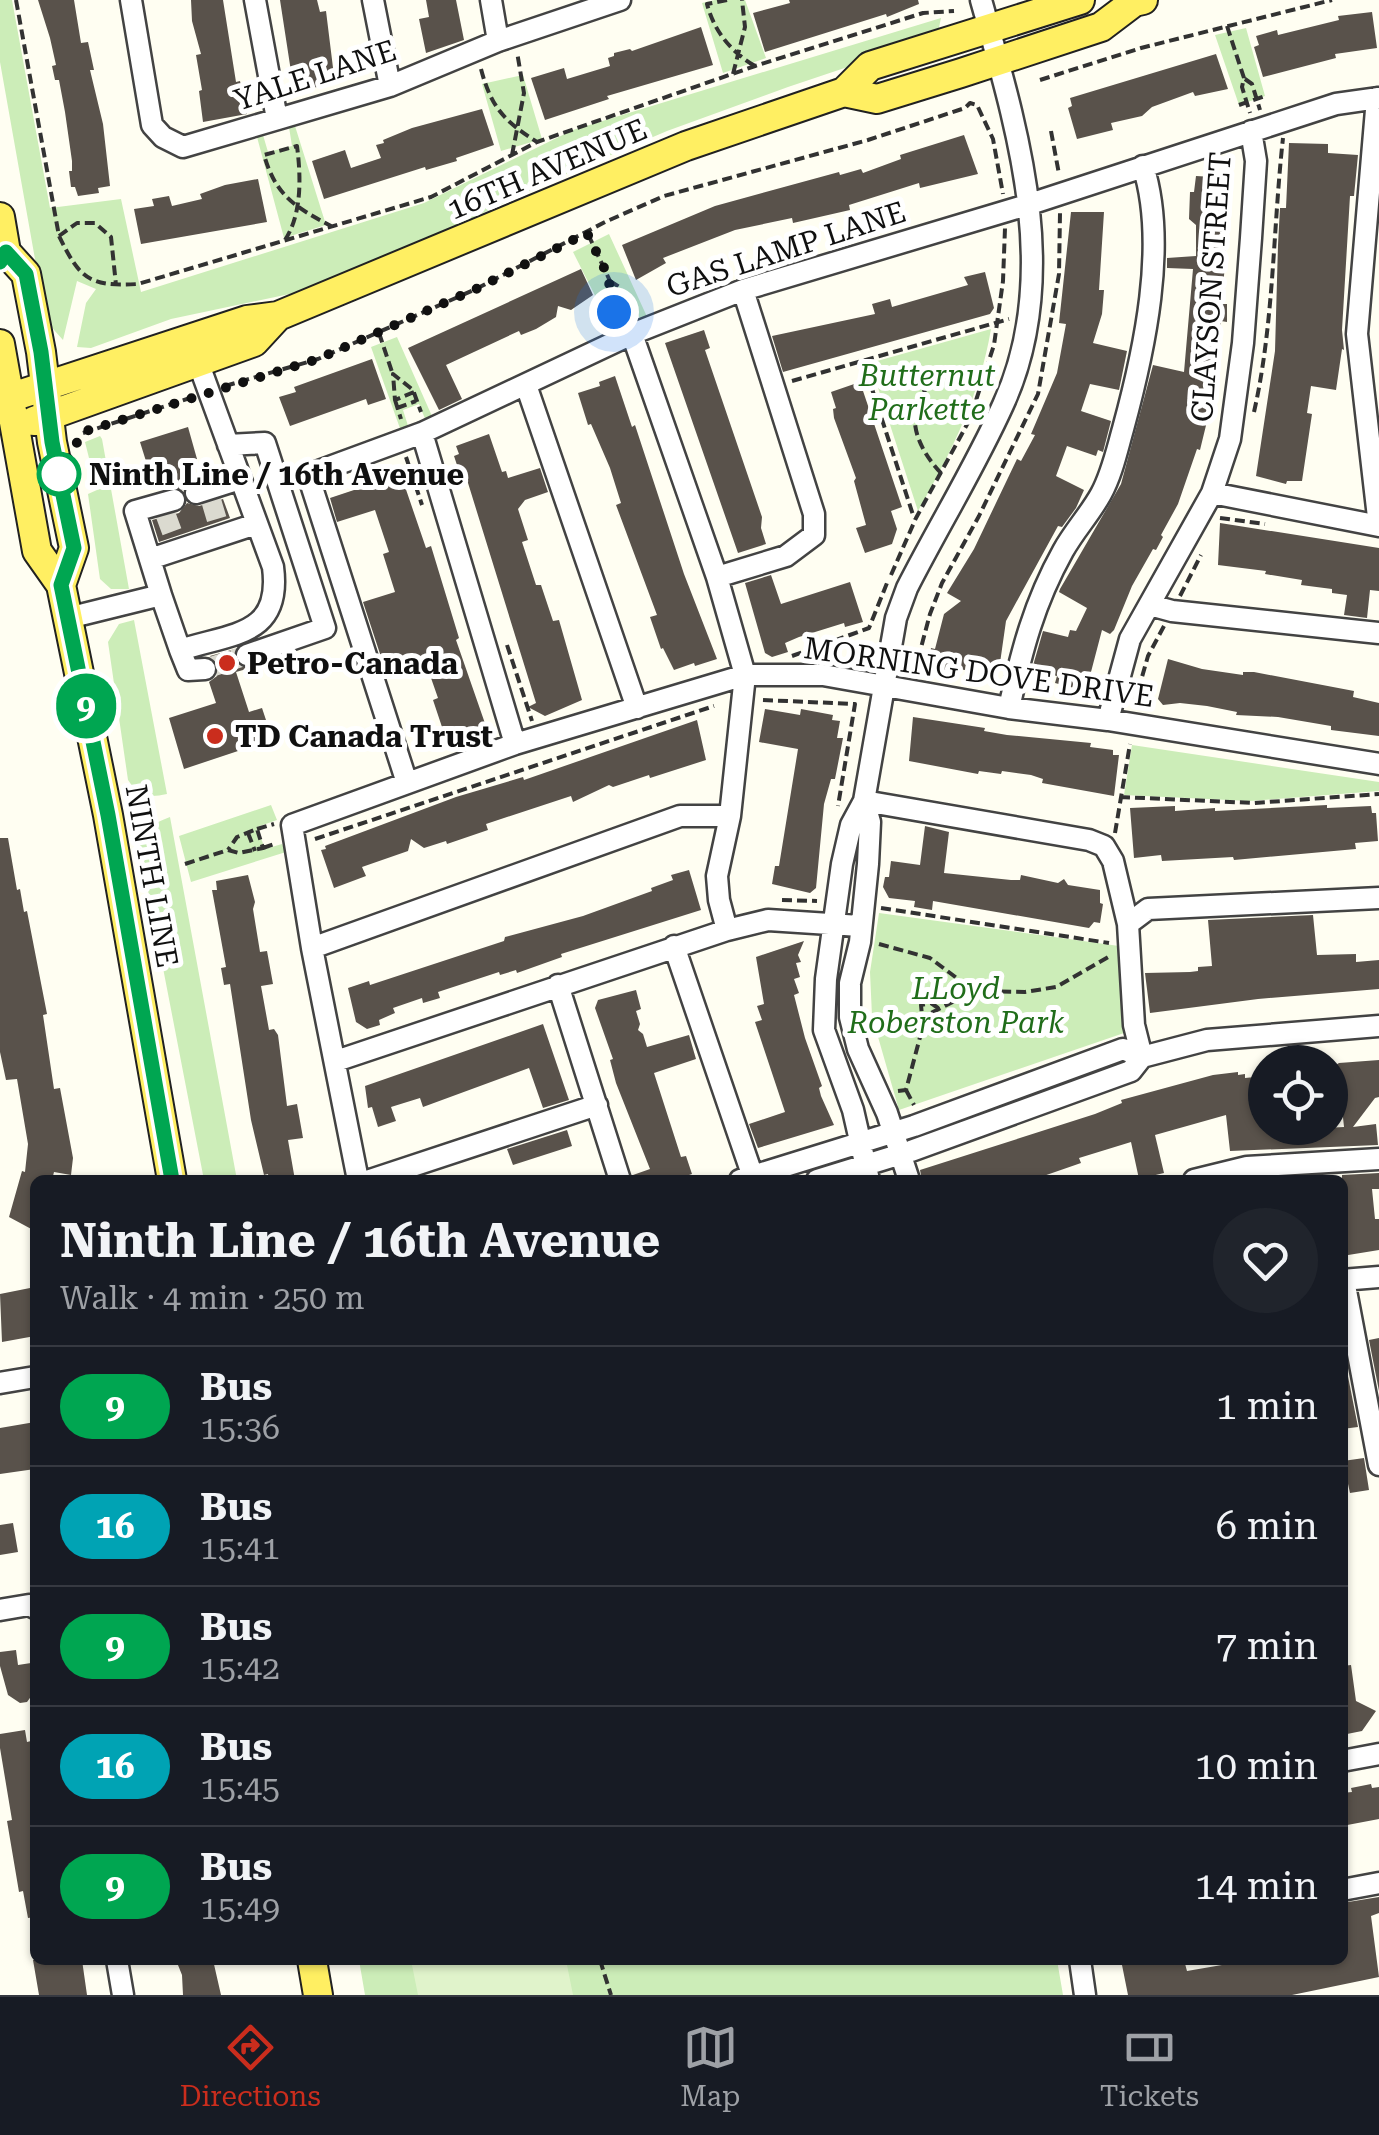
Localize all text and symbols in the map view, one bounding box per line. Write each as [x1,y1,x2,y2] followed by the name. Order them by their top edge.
[230,32,400,118] street label: YALE LANE
[442,111,652,227] street label: 16TH AVENUE
[1184,151,1238,423] street label: CLAYSON STREET
[662,194,910,304] street label: GAS LAMP LANE
[589,287,639,337] your location
[858,358,995,427] park label: Butternut Parkette
[38,453,80,495] marker: Ninth Line / 16th Avenue
[89,457,464,492] place label: Ninth Line / 16th Avenue
[802,630,1156,714] street label: MORNING DOVE DRIVE
[247,646,459,681] place label: Petro-Canada
[216,652,238,674] marker: Petro-Canada
[54,674,118,738] line badge: 9
[76,686,96,727] text: 9
[235,719,493,754] place label: TD Canada Trust
[204,725,226,747] marker: TD Canada Trust
[119,782,185,970] street label: NINTH LINE
[847,971,1065,1040] park label: LLoyd Roberston Park
[1248,1045,1348,1145] map controls
[1248,1045,1348,1145] button: locate
[1213,1208,1318,1313] button: heart
[60,1213,660,1269] text: Ninth Line / 16th Avenue
[60,1279,364,1317] text: Walk · 4 min · 250 m
[200,1365,272,1409] text: Bus
[1216,1384,1318,1428] text: 1 min
[105,1386,125,1427] text: 9
[200,1409,280,1447] text: 15:36
[200,1485,272,1529] text: Bus
[1216,1504,1318,1548] text: 6 min
[95,1506,135,1547] text: 16
[200,1529,280,1567] text: 15:41
[200,1605,272,1649] text: Bus
[1216,1624,1318,1668] text: 7 min
[105,1626,125,1667] text: 9
[200,1649,280,1687] text: 15:42
[200,1725,272,1769] text: Bus
[1195,1744,1318,1788] text: 10 min
[95,1746,135,1787] text: 16
[200,1769,280,1807] text: 15:45
[200,1845,272,1889] text: Bus
[1195,1864,1318,1908] text: 14 min
[105,1866,125,1907] text: 9
[200,1889,280,1927] text: 15:49
[180,2020,321,2113] tab: Directions
[680,2020,740,2113] tab: Map
[1100,2020,1199,2113] tab: Tickets

